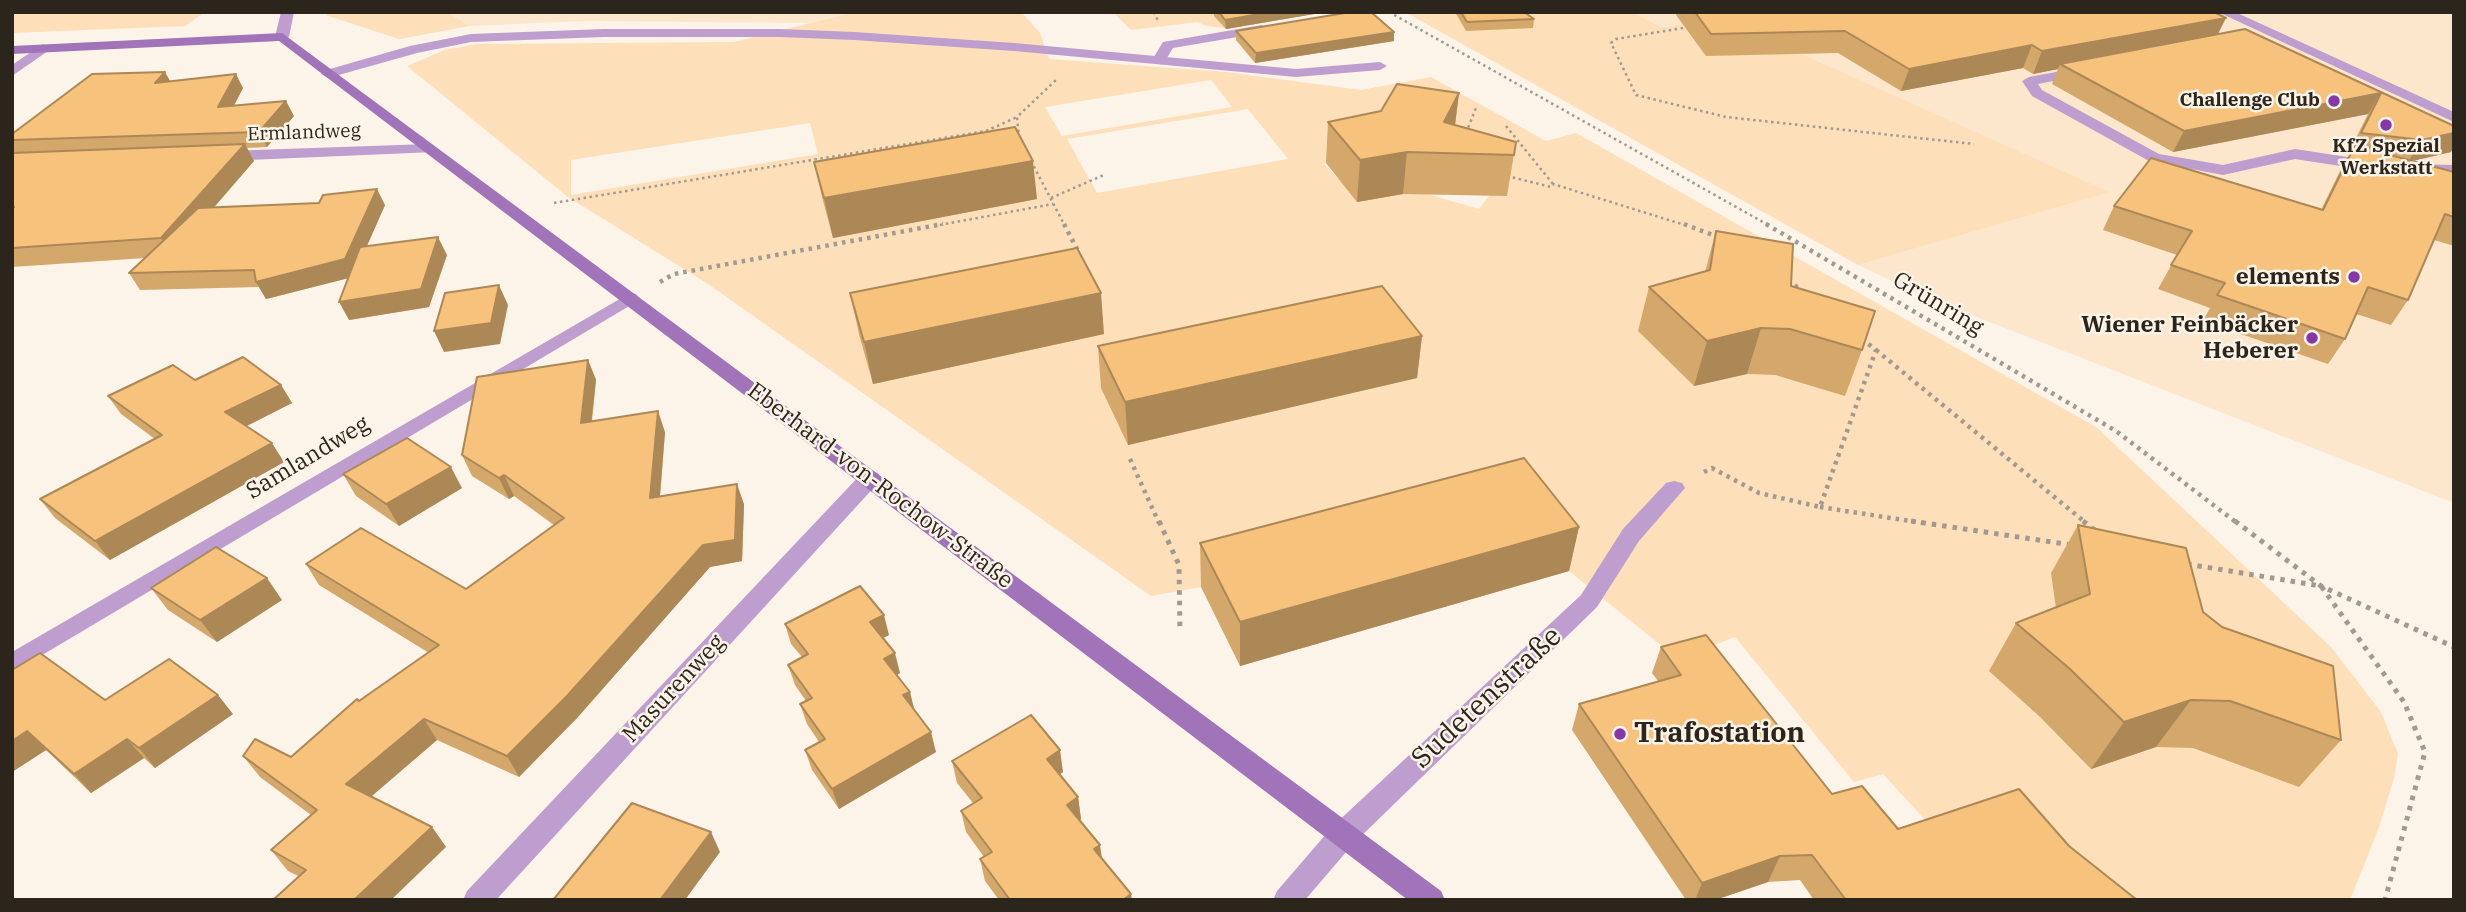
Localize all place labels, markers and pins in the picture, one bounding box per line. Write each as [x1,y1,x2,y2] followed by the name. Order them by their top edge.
[2180,90,2320,112] place label: Challenge Club
[2326,93,2342,109] marker: Challenge Club
[2378,117,2394,133] marker: KfZ Spezial Werkstatt
[2332,136,2440,180] place label: KfZ Spezial Werkstatt
[2236,263,2340,291] place label: elements
[2346,269,2362,285] marker: elements
[2081,311,2298,365] place label: Wiener Feinbäcker Heberer
[2304,330,2320,346] marker: Wiener Feinbäcker Heberer
[1634,717,1805,751] place label: Trafostation
[1612,726,1628,742] marker: Trafostation

